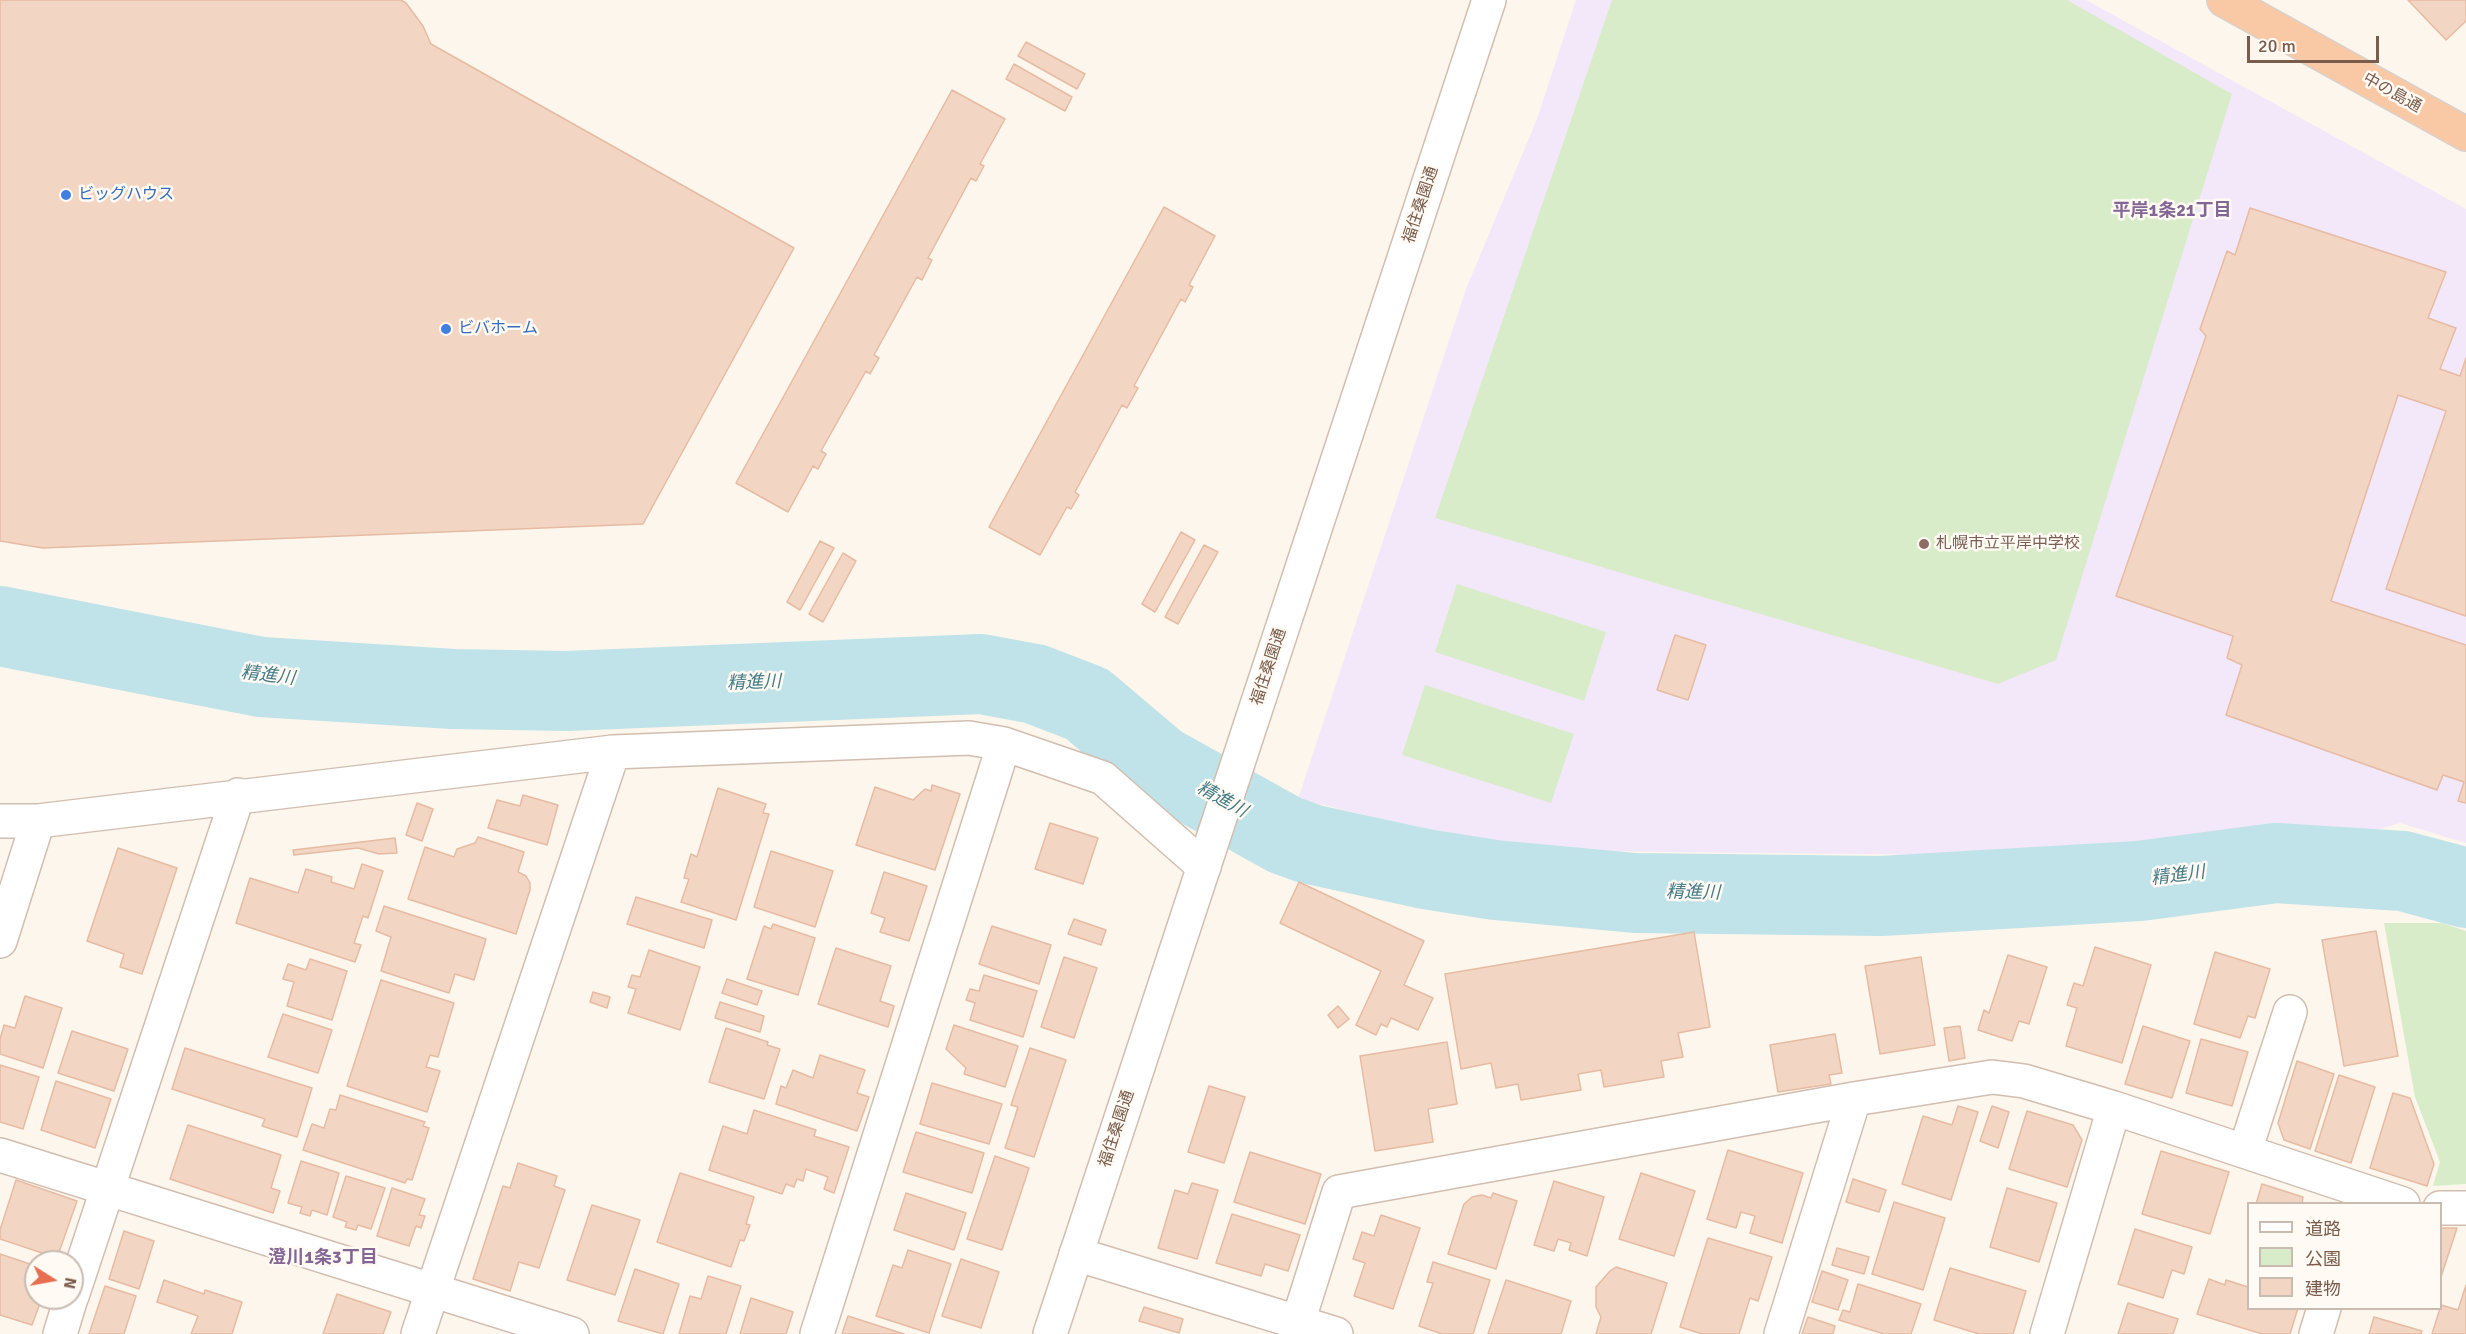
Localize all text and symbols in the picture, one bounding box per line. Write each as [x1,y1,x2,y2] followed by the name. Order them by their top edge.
[2250,24,2382,62] scale bar
[2258,35,2296,57] text: 20 m
[2359,69,2425,117] street label: 中の島通
[1400,164,1442,246] street label: 福住桑園通
[78,185,174,205] place label: ビッグハウス
[59,188,73,202] marker: ビッグハウス
[2112,200,2232,222] district label: 平岸1条21丁目
[458,319,538,339] place label: ビバホーム
[439,322,453,336] marker: ビバホーム
[1936,534,2080,554] place label: 札幌市立平岸中学校
[1917,537,1931,551] marker: 札幌市立平岸中学校
[1248,626,1290,708] street label: 福住桑園通
[240,662,296,690] water label: 精進川
[727,671,781,695] water label: 精進川
[1193,777,1251,823] water label: 精進川
[2150,862,2206,890] water label: 精進川
[1666,882,1720,904] water label: 精進川
[1096,1088,1138,1170] street label: 福住桑園通
[2247,1202,2442,1310] legend
[2305,1218,2341,1240] text: 道路
[268,1247,378,1269] district label: 澄川1条3丁目
[2305,1248,2341,1270] text: 公園
[24,1250,84,1310] north arrow
[59,1276,81,1290] text: N
[2305,1278,2341,1300] text: 建物

